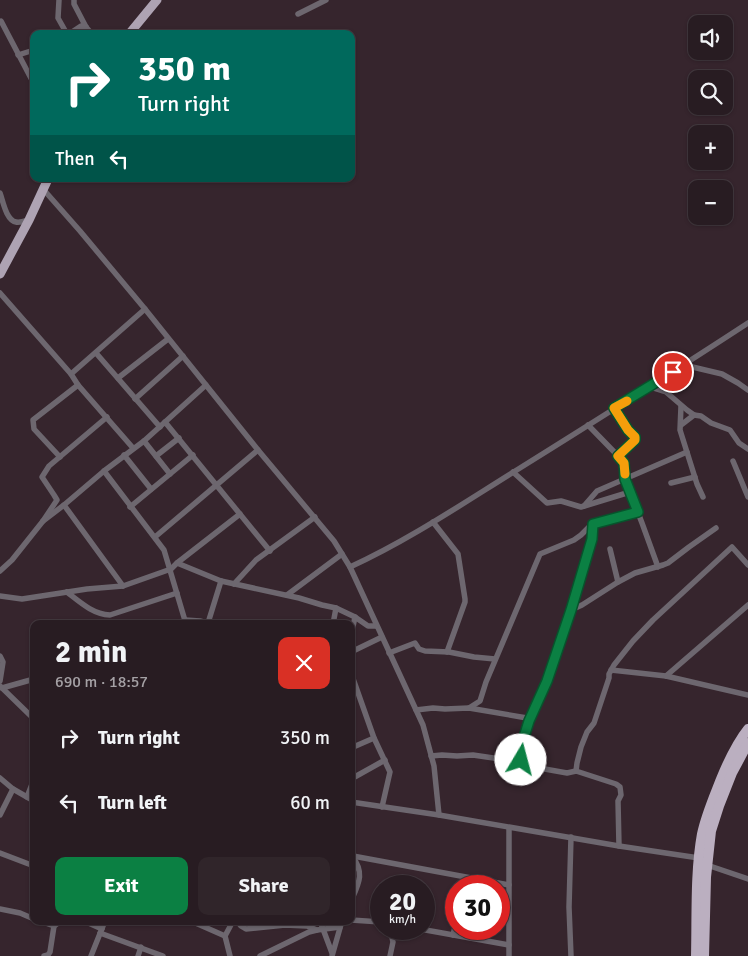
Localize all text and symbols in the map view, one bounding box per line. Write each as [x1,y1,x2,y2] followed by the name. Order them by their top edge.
[688,15,733,225] map controls
[688,15,733,60] button: sound
[138,47,231,90] text: 350 m
[55,50,120,115] icon: right
[688,70,733,115] button: search
[138,90,230,117] text: Turn right
[688,125,733,170] button: +
[105,145,133,173] icon: left
[55,147,95,171] text: Then
[688,180,733,225] button: −
[652,351,694,393] pin
[659,358,687,386] icon: arrive
[55,634,127,671] text: 2 min
[278,637,330,689] button: close
[55,672,148,692] text: 690 m · 18:57
[55,724,83,752] icon: right
[98,726,180,750] text: Turn right
[280,726,330,750] text: 350 m
[494,733,546,785] position arrow
[55,789,83,817] icon: left
[98,791,167,815] text: Turn left
[290,791,330,815] text: 60 m
[55,857,188,915] button: Exit
[198,857,330,915] button: Share
[445,875,510,940] speed limit sign: 30
[389,886,416,917] text: 20
[389,912,416,927] text: km/h

